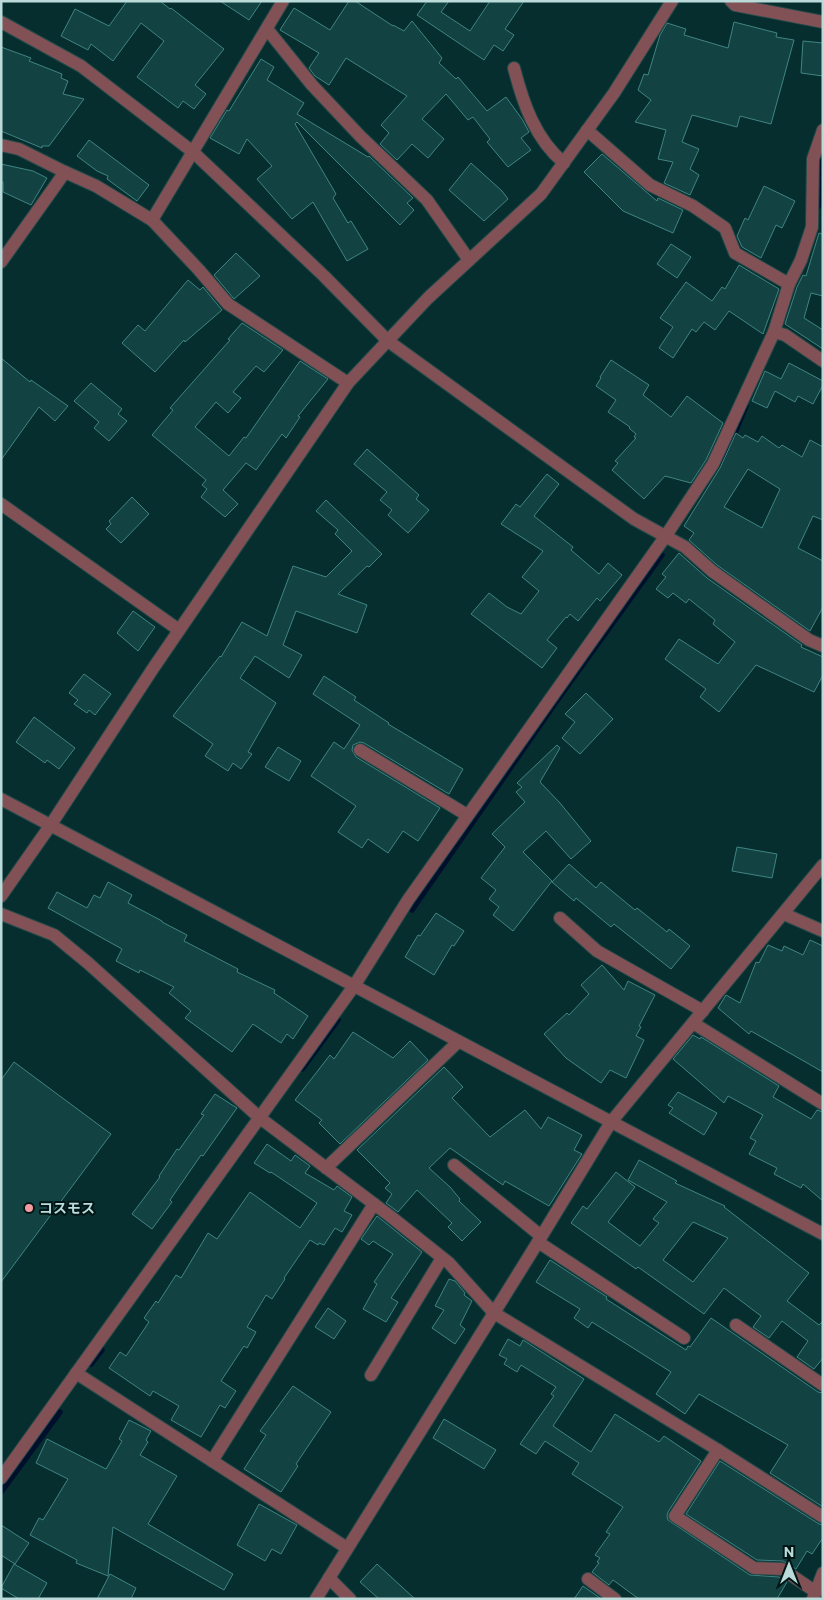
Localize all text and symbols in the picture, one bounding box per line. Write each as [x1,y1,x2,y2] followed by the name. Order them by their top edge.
[39,1199,95,1216] place label: コスモス
[23,1202,35,1214] marker: コスモス
[764,1540,814,1590] north arrow
[784,1543,794,1560] text: N

